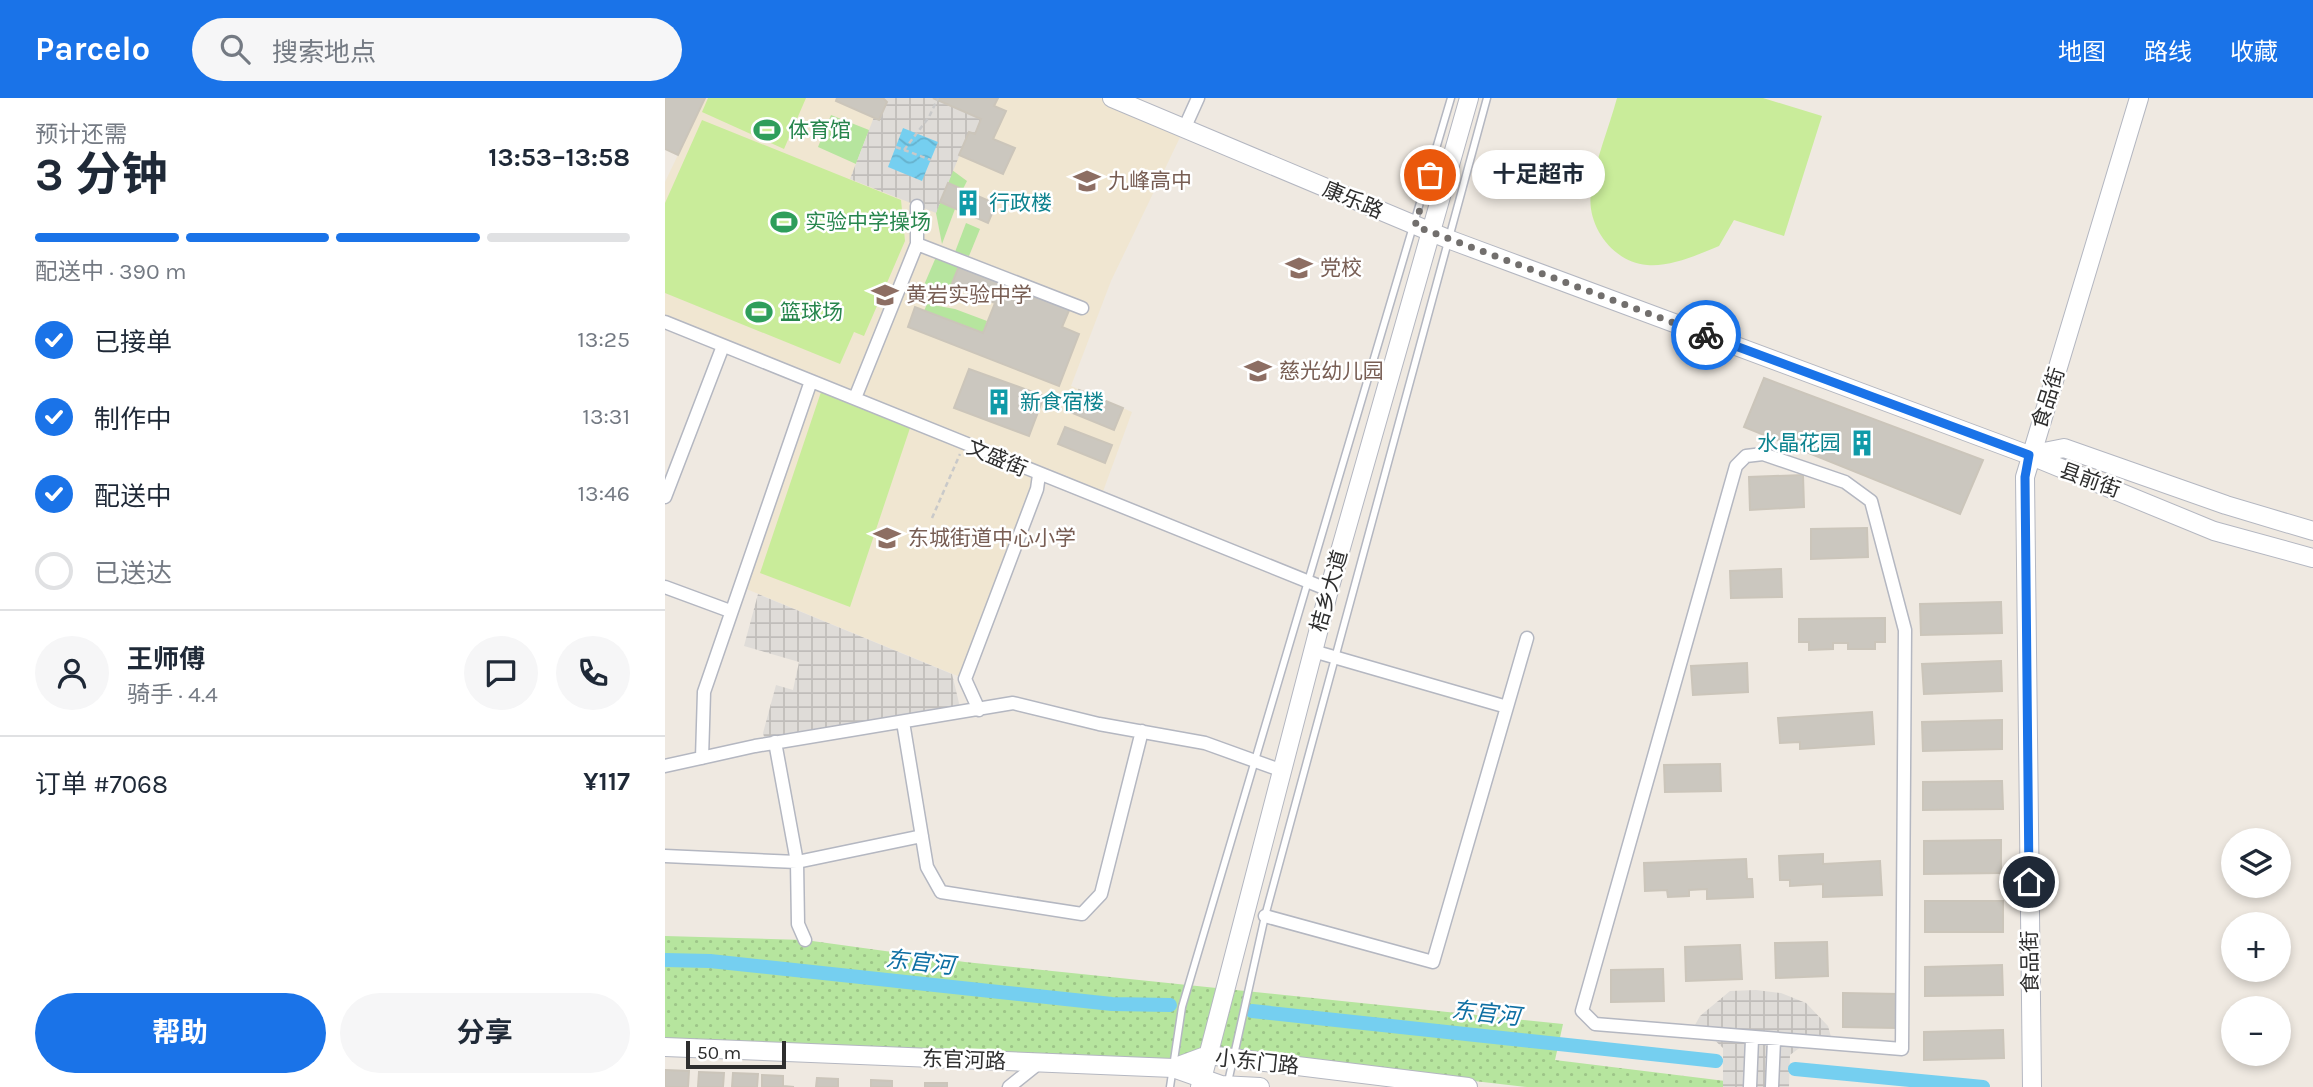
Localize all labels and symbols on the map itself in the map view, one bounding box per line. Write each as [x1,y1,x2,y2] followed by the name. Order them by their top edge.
[752,115,782,145] sports icon: 体育馆
[788,118,851,142] place label: 体育馆
[1400,145,1460,205] pin
[1472,150,1605,200] callout: 十足超市
[1072,166,1102,196] school or university icon: 九峰高中
[1108,169,1192,193] place label: 九峰高中
[1319,177,1387,223] street label: 康乐路
[953,188,983,218] building icon: 行政楼
[989,191,1052,215] place label: 行政楼
[769,207,799,237] sports icon: 实验中学操场
[805,210,931,234] place label: 实验中学操场
[1284,253,1314,283] school or university icon: 党校
[1320,256,1362,280] place label: 党校
[870,280,900,310] school or university icon: 黄岩实验中学
[906,283,1032,307] place label: 黄岩实验中学
[744,297,774,327] sports icon: 篮球场
[780,300,843,324] place label: 篮球场
[1671,300,1741,370] courier
[1243,356,1273,386] school or university icon: 慈光幼儿园
[1279,359,1384,383] place label: 慈光幼儿园
[2027,364,2069,432] street label: 食品街
[984,387,1014,417] building icon: 新食宿楼
[1020,390,1104,414] place label: 新食宿楼
[1847,428,1877,458] building icon: 水晶花园
[1757,431,1841,455] place label: 水晶花园
[963,435,1031,481] street label: 文盛街
[2056,458,2124,502] street label: 县前街
[872,523,902,553] school or university icon: 东城街道中心小学
[908,526,1076,550] place label: 东城街道中心小学
[1306,547,1352,635] street label: 桔乡大道
[1999,852,2059,912] pin
[2017,930,2043,994] street label: 食品街
[884,945,960,980] water label: 东官河
[1450,996,1526,1031] water label: 东官河
[686,1038,786,1070] scale bar
[1214,1046,1300,1078] street label: 小东门路
[922,1047,1006,1073] street label: 东官河路

